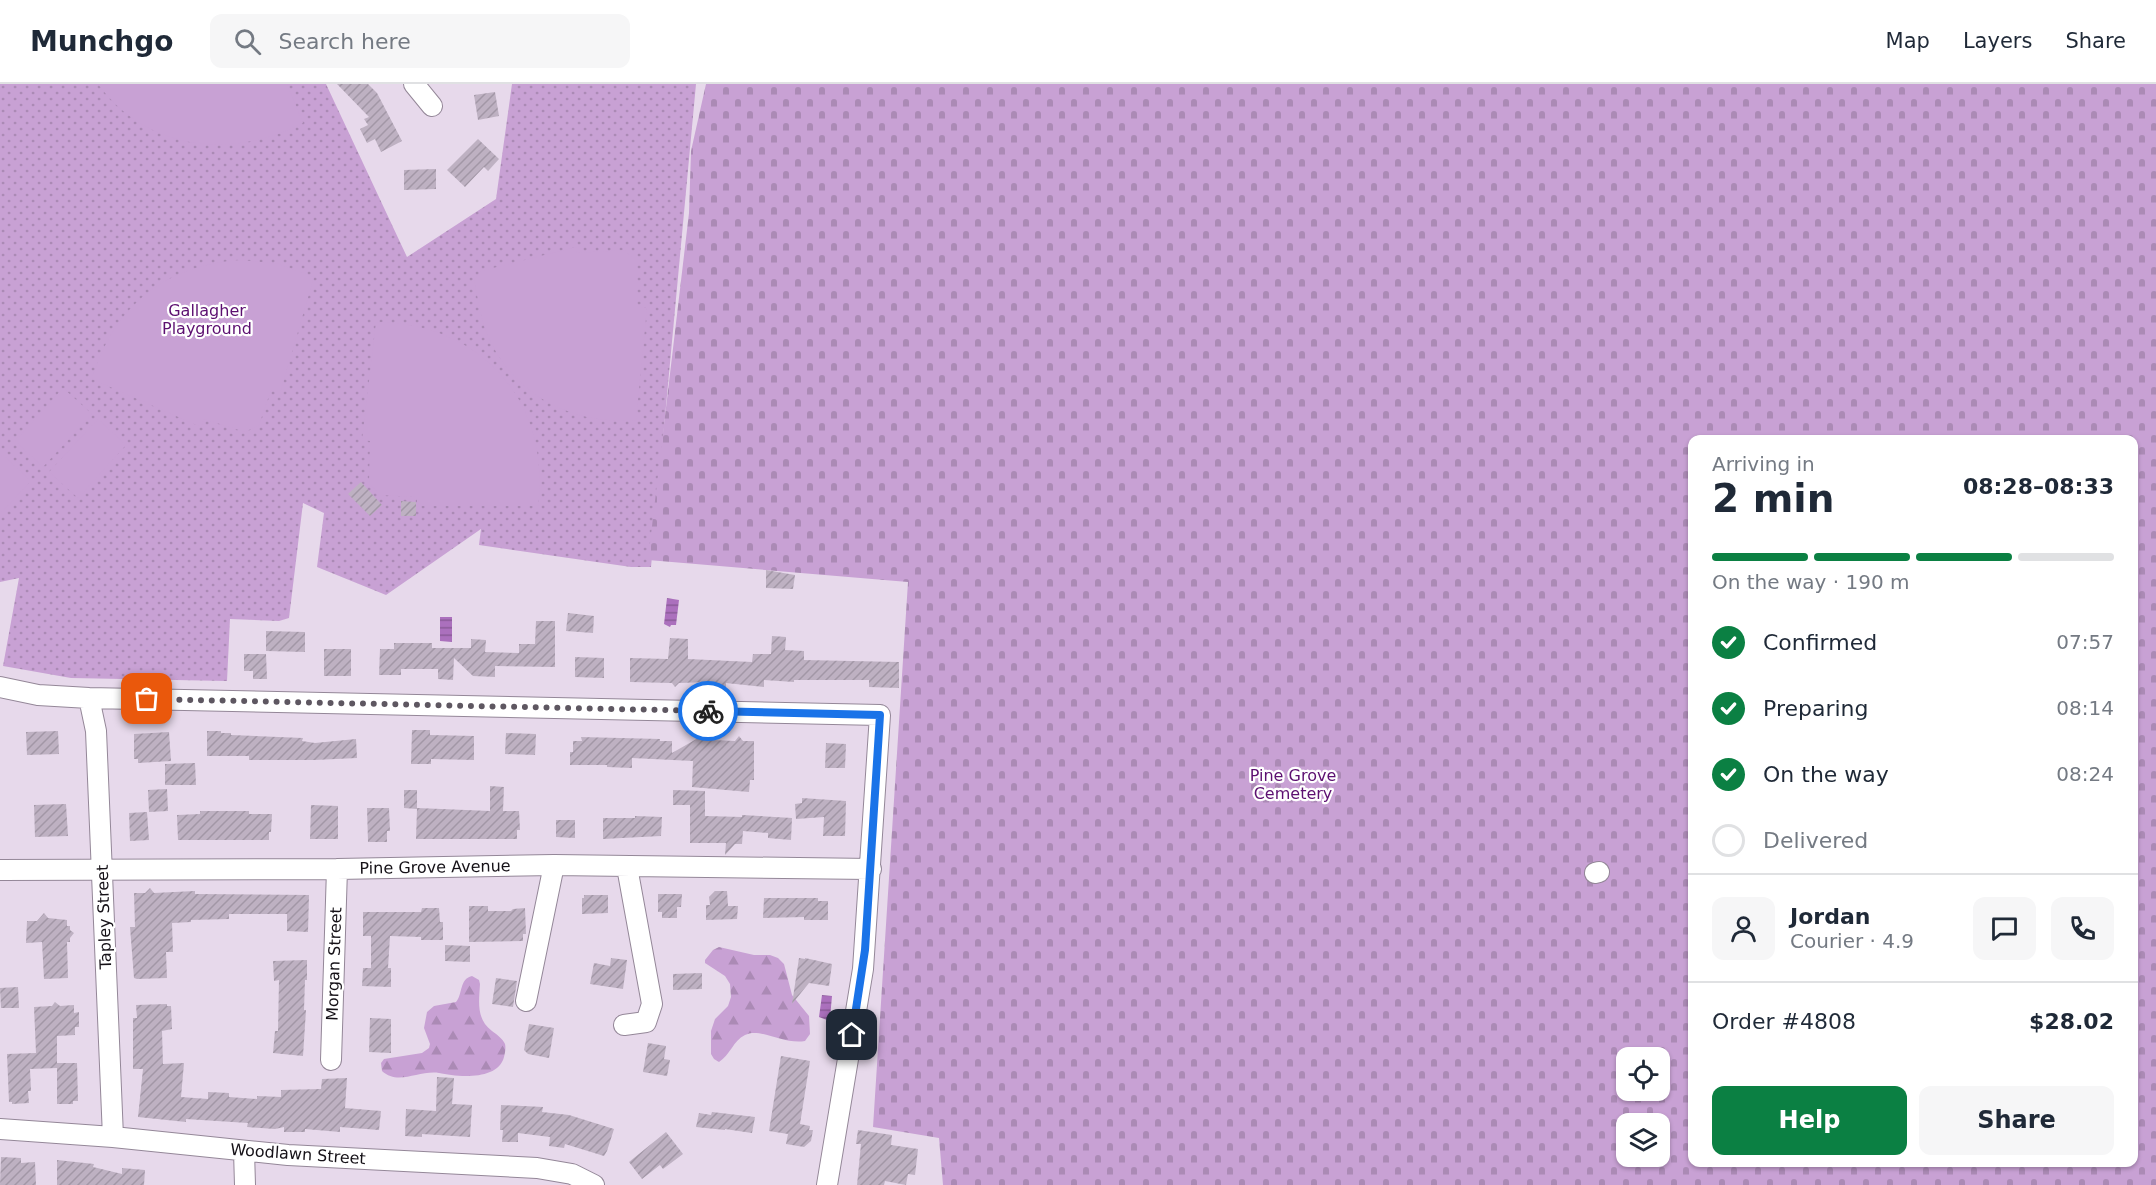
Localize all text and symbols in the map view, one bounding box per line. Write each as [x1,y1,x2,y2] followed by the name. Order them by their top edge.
[210,14,630,68] search box
[30,25,174,58] text: Munchgo
[231,25,264,58] icon: search
[279,29,411,54] text: Search here
[1886,29,1930,53] text: Map
[1963,29,2032,53] text: Layers
[2065,29,2126,53] text: Share
[162,301,252,338] park label: Gallagher Playground
[1712,452,1815,476] text: Arriving in
[1963,474,2114,499] text: 08:28–08:33
[1712,476,1834,521] text: 2 min
[1712,570,1910,594] text: On the way · 190 m
[1712,626,1745,659] icon: check
[1763,630,1877,655] text: Confirmed
[2056,630,2114,654] text: 07:57
[121,673,172,724] pin
[678,681,738,741] courier
[130,682,163,715] icon: bag
[1712,692,1745,725] icon: check
[692,695,725,728] icon: bike
[1763,696,1869,721] text: Preparing
[2056,696,2114,720] text: 08:14
[1712,758,1745,791] icon: check
[1763,762,1889,787] text: On the way
[2056,762,2114,786] text: 08:24
[1250,766,1336,803] park label: Pine Grove Cemetery
[1763,828,1868,853] text: Delivered
[359,856,511,878] street label: Pine Grove Avenue
[93,864,115,971] street label: Tapley Street
[1712,897,1775,960] button: person
[1973,897,2036,960] button: chat
[2051,897,2114,960] button: phone
[1790,904,1870,929] text: Jordan
[323,907,345,1021] street label: Morgan Street
[1790,929,1914,953] text: Courier · 4.9
[826,1009,877,1060] pin
[1712,1009,1856,1034] text: Order #4808
[2029,1009,2114,1034] text: $28.02
[835,1018,868,1051] icon: home
[1616,1047,1670,1167] map controls
[1616,1047,1670,1101] button: locate
[1712,1086,1907,1155] button: Help
[1919,1086,2114,1155] button: Share
[1616,1113,1670,1167] button: layers
[230,1140,366,1168] street label: Woodlawn Street

